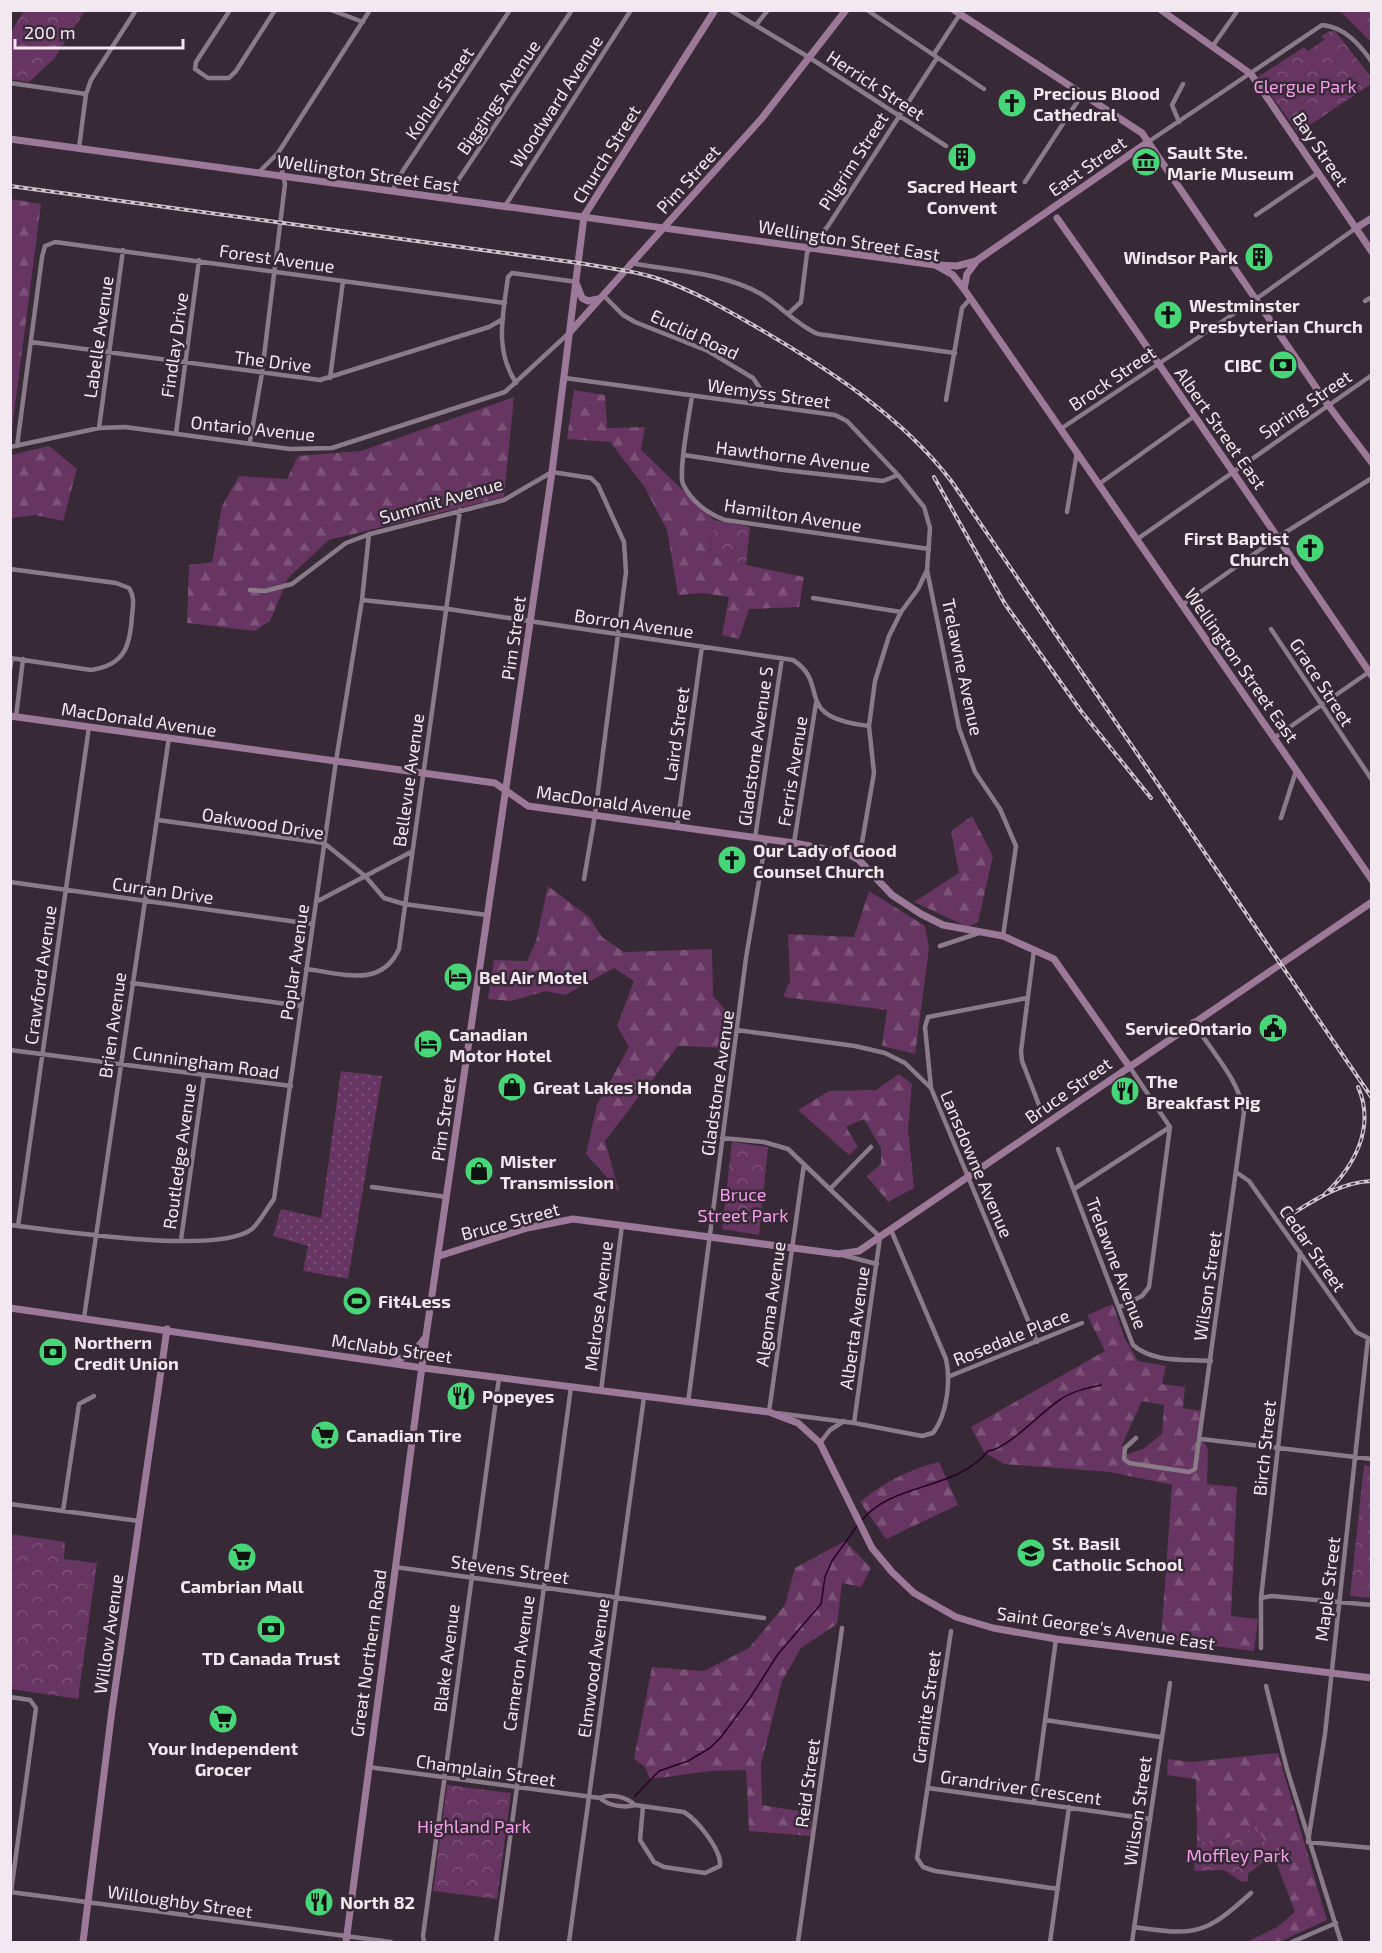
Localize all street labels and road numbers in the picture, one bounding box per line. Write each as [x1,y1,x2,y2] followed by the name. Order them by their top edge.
[505,31,607,171] street label: Woodward Avenue
[451,35,545,159] street label: Biggings Avenue
[400,42,478,143] street label: Kohler Street
[823,45,929,125] street label: Herrick Street
[567,101,645,207] street label: Church Street
[813,108,893,214] street label: Pilgrim Street
[1288,108,1354,190] street label: Bay Street
[1044,131,1130,201] street label: East Street
[651,140,725,218] street label: Pim Street
[276,149,461,197] street label: Wellington Street East
[757,215,942,265] street label: Wellington Street East
[218,239,336,277] street label: Forest Avenue
[79,274,117,400] street label: Labelle Avenue
[156,291,192,399] street label: Findlay Drive
[647,304,743,364] street label: Euclid Road
[1064,341,1160,415] street label: Brock Street
[233,345,313,377] street label: The Drive
[1171,362,1272,494] street label: Albert Street East
[1255,365,1356,443] street label: Spring Street
[706,373,832,413] street label: Wemyss Street
[190,411,316,445] street label: Ontario Avenue
[714,436,872,476] street label: Hawthorne Avenue
[377,472,505,528] street label: Summit Avenue
[723,493,863,537] street label: Hamilton Avenue
[1180,583,1304,747] street label: Wellington Street East
[496,594,530,682] street label: Pim Street
[938,596,988,738] street label: Trelawne Avenue
[573,604,695,642] street label: Borron Avenue
[1285,634,1359,730] street label: Grace Street
[733,665,777,827] street label: Gladstone Avenue S
[658,685,694,783] street label: Laird Street
[60,697,218,741] street label: MacDonald Avenue
[388,712,428,848] street label: Bellevue Avenue
[772,714,812,828] street label: Ferris Avenue
[535,780,693,824] street label: MacDonald Avenue
[200,802,326,844] street label: Oakwood Drive
[111,872,215,908] street label: Curran Drive
[275,902,313,1022] street label: Poplar Avenue
[19,904,61,1046] street label: Crawford Avenue
[94,971,130,1079] street label: Brien Avenue
[696,1009,738,1157] street label: Gladstone Avenue
[131,1041,281,1083] street label: Cunningham Road
[1020,1052,1116,1128] street label: Bruce Street
[426,1075,460,1163] street label: Pim Street
[158,1082,200,1230] street label: Routledge Avenue
[936,1087,1018,1241] street label: Lansdowne Avenue
[1082,1194,1152,1332] street label: Trelawne Avenue
[458,1197,562,1245] street label: Bruce Street
[1275,1200,1351,1296] street label: Cedar Street
[1188,1230,1226,1342] street label: Wilson Street
[579,1240,617,1372] street label: Melrose Avenue
[750,1240,790,1368] street label: Algoma Avenue
[834,1265,874,1391] street label: Alberta Avenue
[950,1304,1072,1370] street label: Rosedale Place
[330,1329,454,1367] street label: McNabb Street
[1248,1399,1280,1497] street label: Birch Street
[1310,1535,1344,1643] street label: Maple Street
[449,1550,571,1588] street label: Stevens Street
[345,1568,391,1738] street label: Great Northern Road
[89,1573,127,1695] street label: Willow Avenue
[498,1594,538,1732] street label: Cameron Avenue
[572,1597,614,1739] street label: Elmwood Avenue
[995,1602,1217,1654] street label: Saint George's Avenue East
[428,1603,464,1713] street label: Blake Avenue
[907,1649,945,1765] street label: Granite Street
[790,1737,824,1829] street label: Reid Street
[415,1749,557,1791] street label: Champlain Street
[1118,1755,1156,1867] street label: Wilson Street
[939,1765,1103,1809] street label: Grandriver Crescent
[106,1880,254,1922] street label: Willoughby Street

